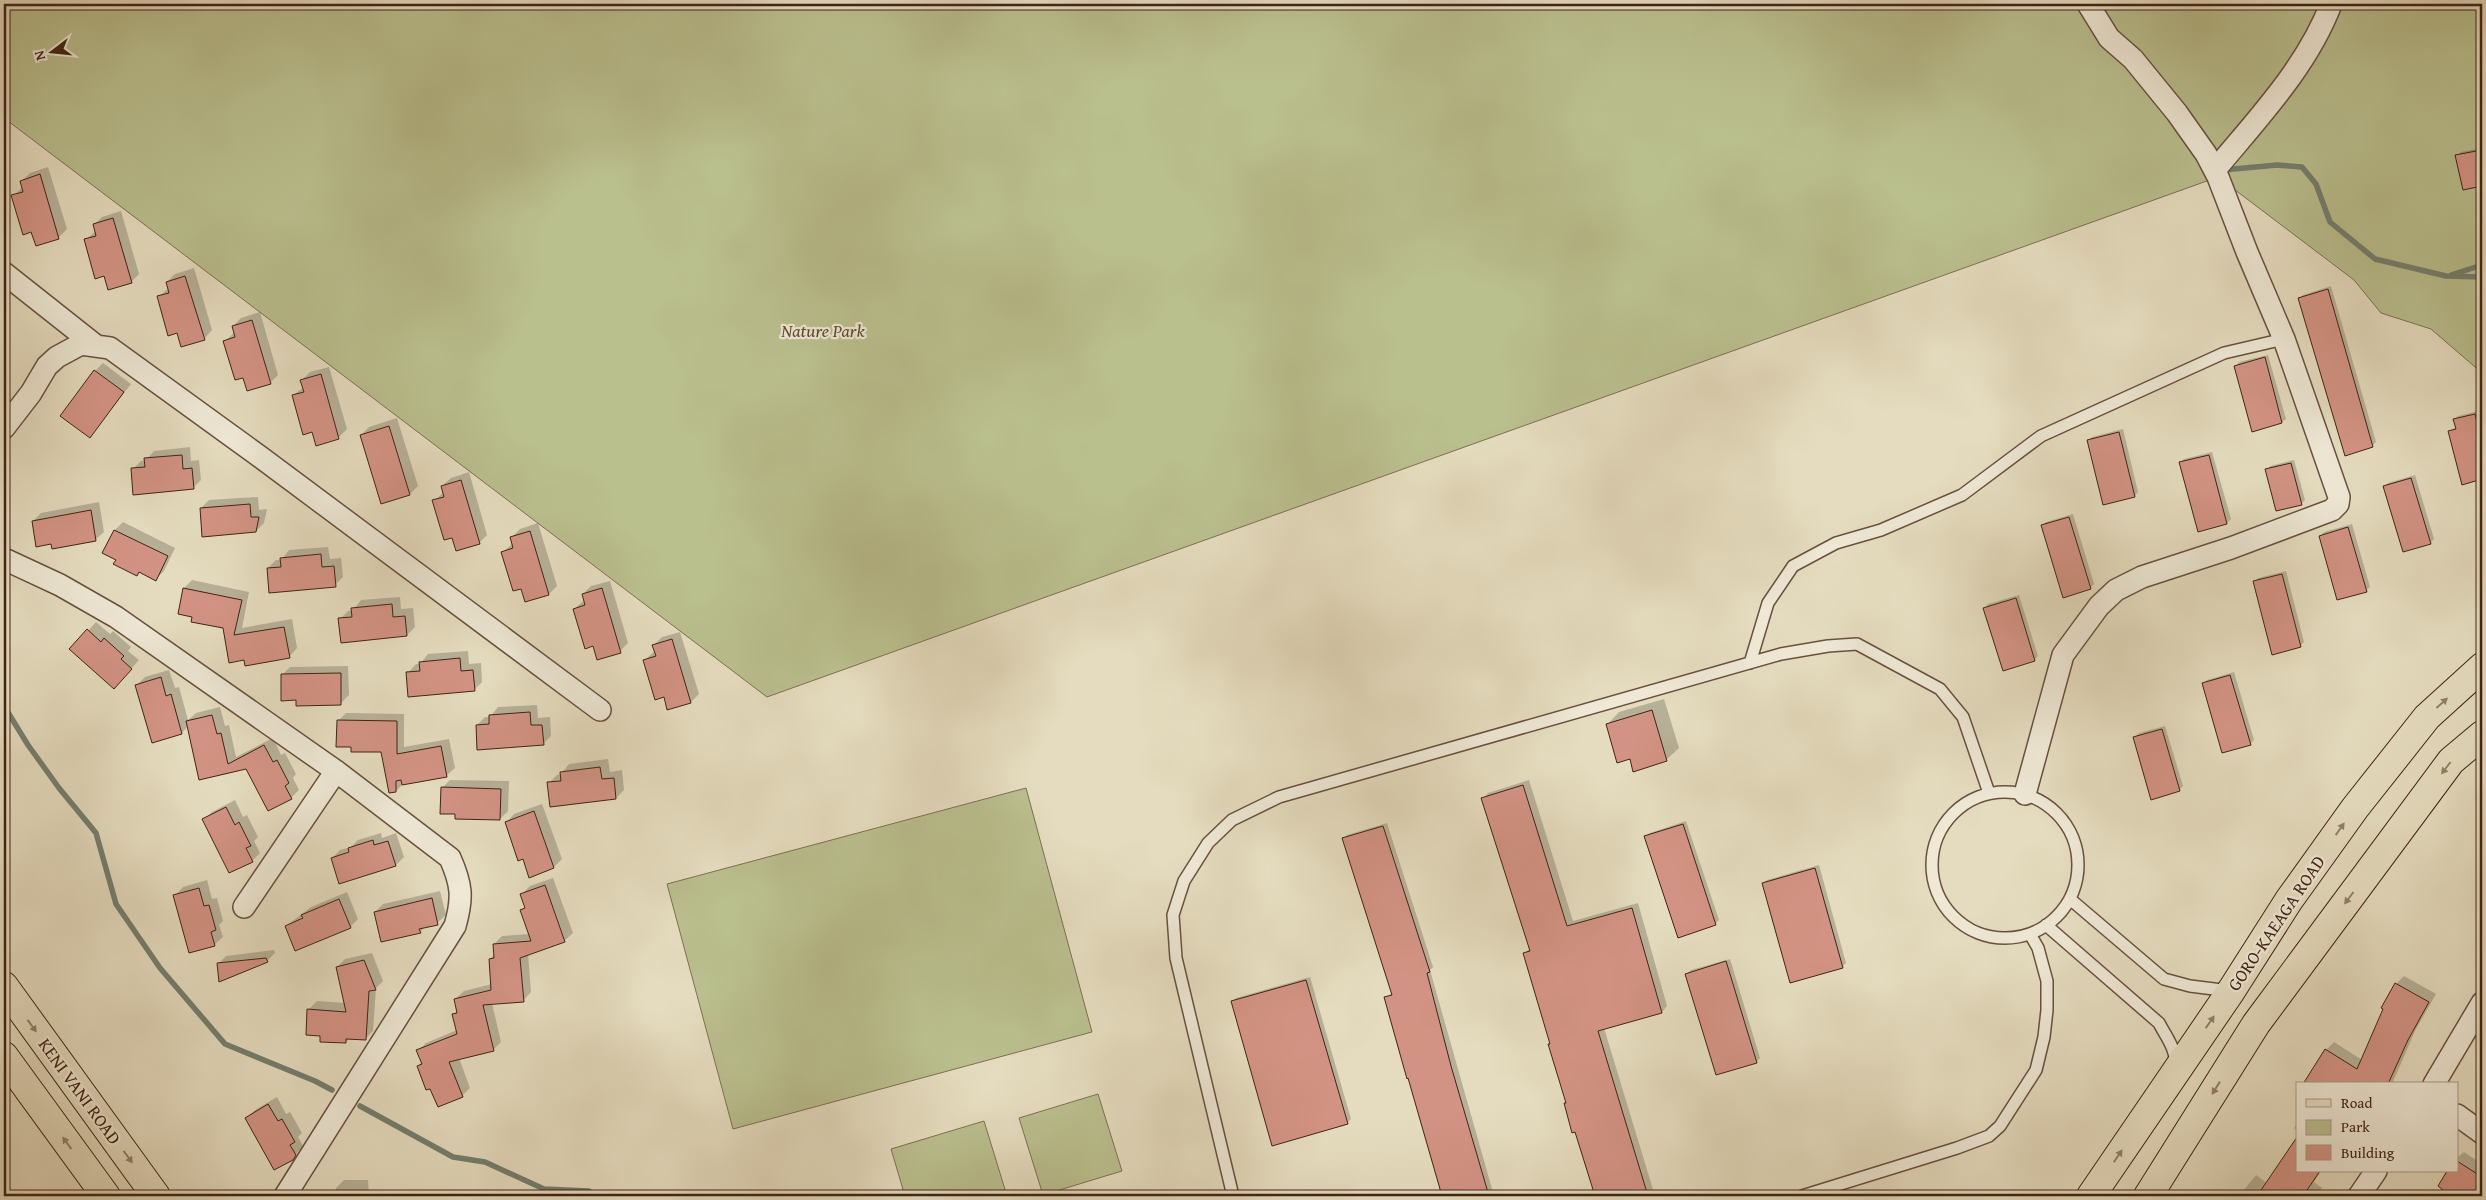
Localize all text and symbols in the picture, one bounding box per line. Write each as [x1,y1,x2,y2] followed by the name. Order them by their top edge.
[28,28,78,78] north arrow
[28,48,50,63] text: N
[780,317,865,344] park label: Nature Park
[2436,697,2448,709] one-way arrow
[2441,761,2451,775] one-way arrow
[2335,822,2345,836] one-way arrow
[2221,850,2332,996] street label: GORO-KAEAGA ROAD
[2344,891,2354,905] one-way arrow
[2205,1015,2215,1029] one-way arrow
[27,1019,38,1032] one-way arrow
[32,1032,128,1150] street label: KENI VANI ROAD
[2211,1082,2220,1095] one-way arrow
[2296,1082,2458,1172] legend
[2341,1092,2372,1113] text: Road
[2341,1116,2370,1137] text: Park
[62,1136,72,1150] one-way arrow
[2341,1142,2395,1163] text: Building
[2113,1149,2123,1163] one-way arrow
[123,1150,133,1164] one-way arrow

